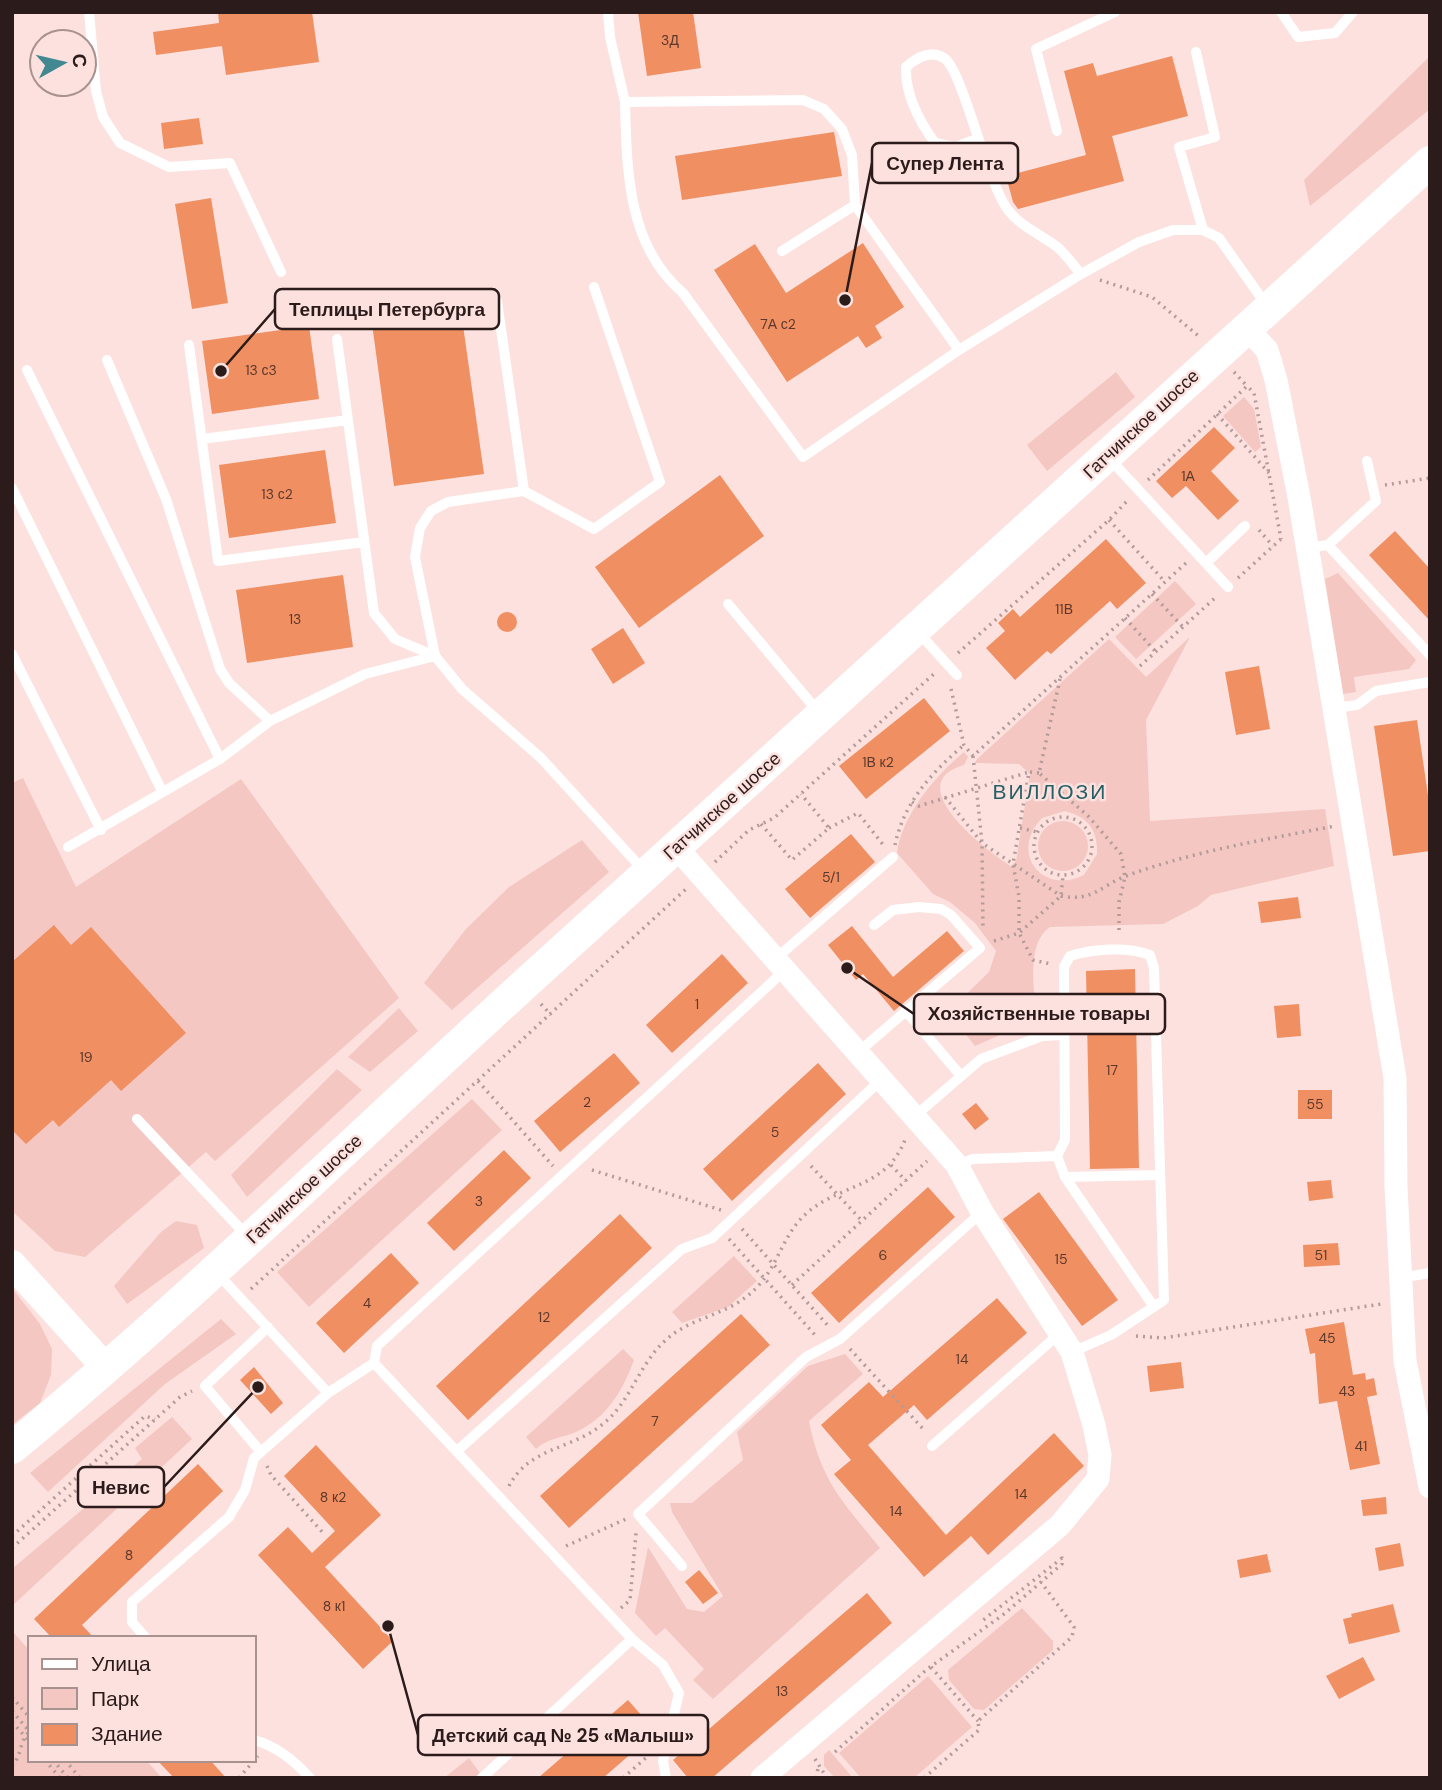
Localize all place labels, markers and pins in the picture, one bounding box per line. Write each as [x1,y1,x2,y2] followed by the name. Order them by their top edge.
[872,143,1018,183] callout: Супер Лента
[275,289,499,329] callout: Теплицы Петербурга
[914,994,1165,1034] callout: Хозяйственные товары
[78,1467,164,1507] callout: Невис
[418,1715,708,1755] callout: Детский сад № 25 «Малыш»

